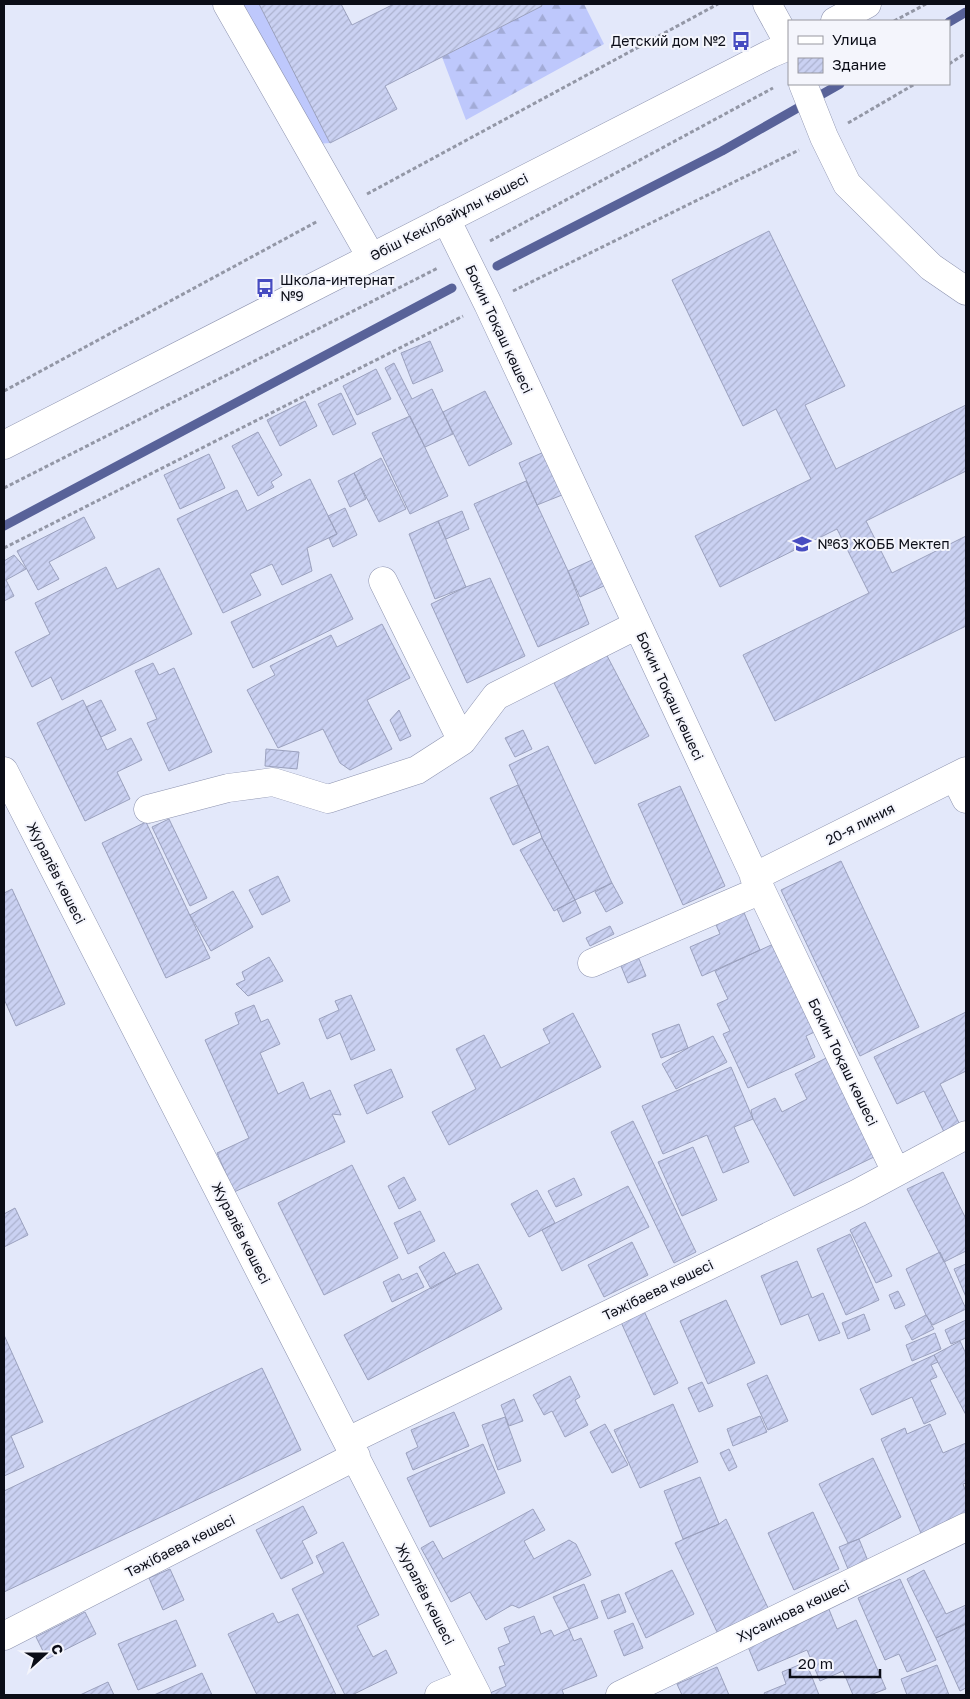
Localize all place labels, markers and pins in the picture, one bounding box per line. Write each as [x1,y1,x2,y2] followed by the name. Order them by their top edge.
[730,30,752,52] bus stop icon: Детский дом №2
[611,32,726,49] place label: Детский дом №2
[280,271,395,304] place label: Школа-интернат №9
[254,277,276,299] bus stop icon: Школа-интернат №9
[791,533,813,555] school or university icon: №63 ЖОББ Мектеп
[817,535,950,552] place label: №63 ЖОББ Мектеп

